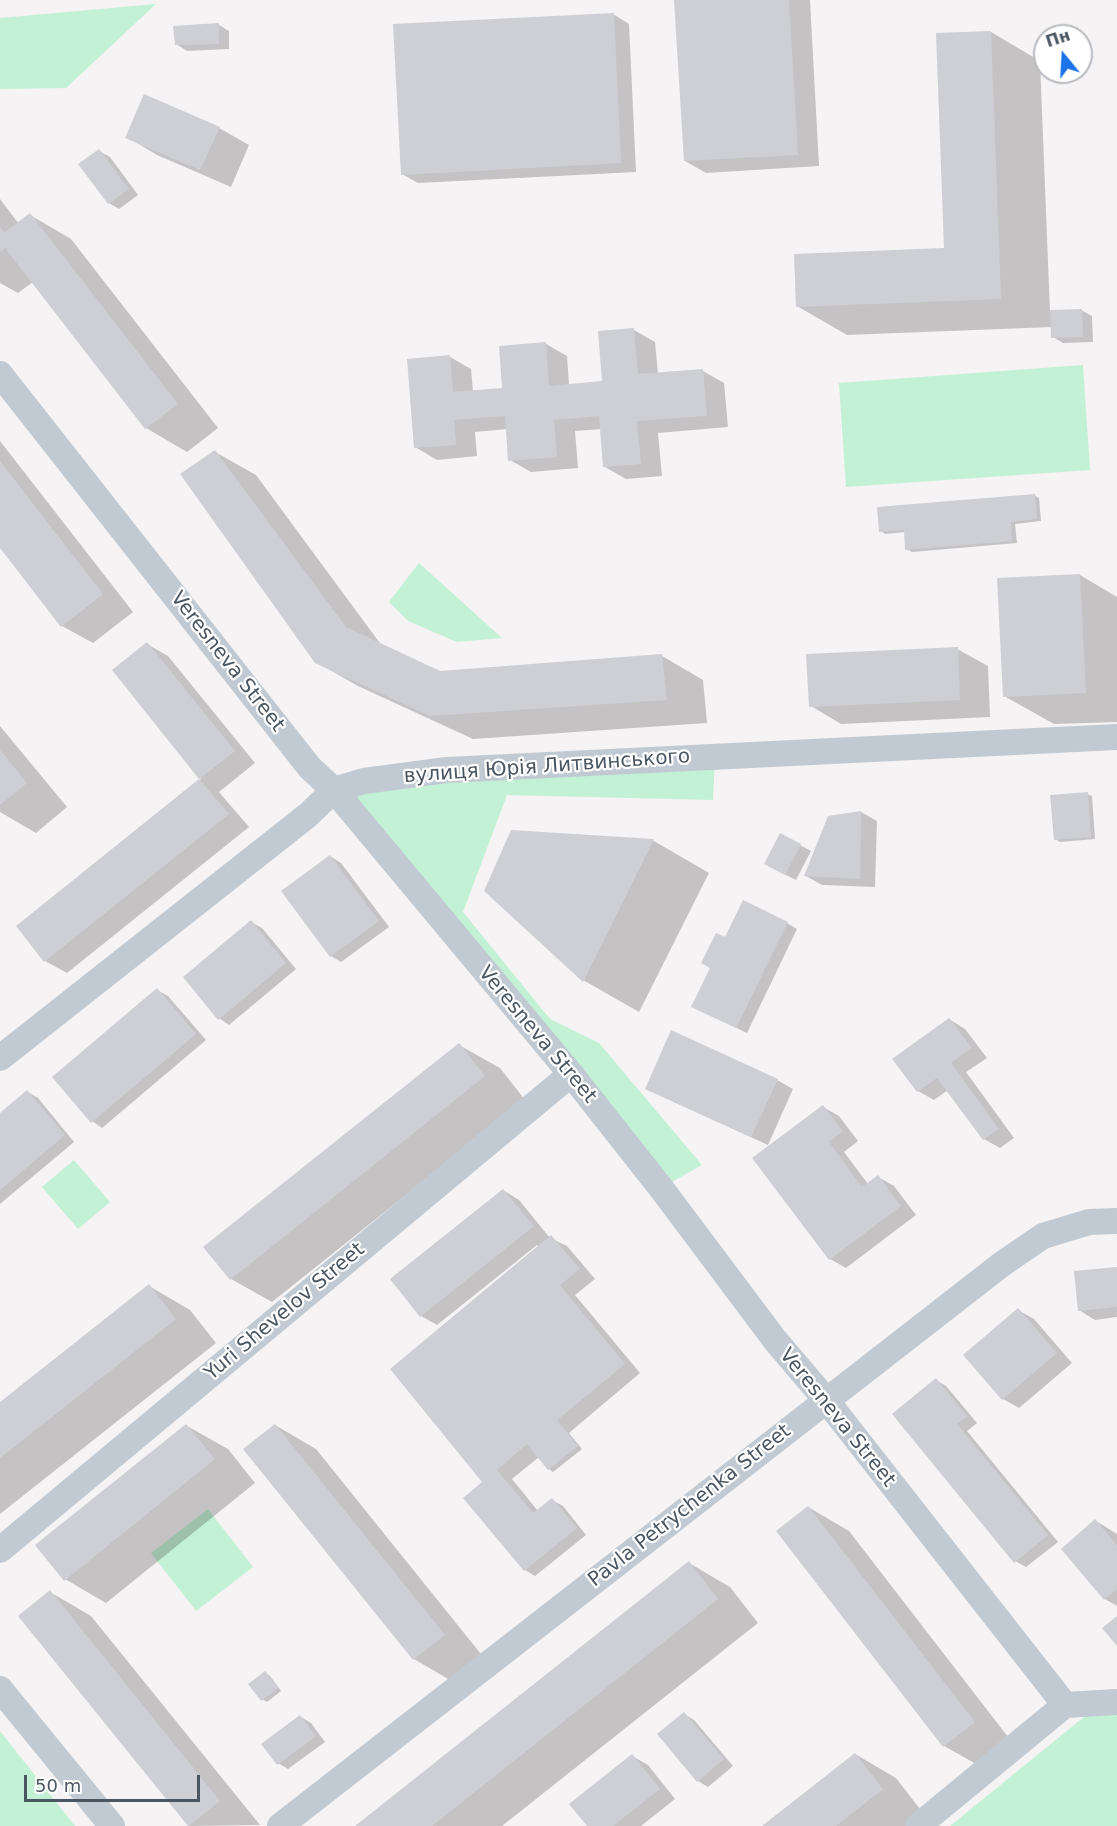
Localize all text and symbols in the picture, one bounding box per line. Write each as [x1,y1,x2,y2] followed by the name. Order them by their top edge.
[1033,24,1093,84] north arrow
[1043,25,1072,51] text: Пн
[165,587,289,737] street label: Veresneva Street
[403,745,691,789] street label: вулиця Юрія Литвинського
[473,962,601,1108] street label: Veresneva Street
[200,1238,370,1386] street label: Yuri Shevelov Street
[774,1344,900,1492] street label: Veresneva Street
[584,1420,796,1592] street label: Pavla Petrychenka Street
[27,1763,202,1801] scale bar
[35,1775,81,1796] text: 50 m

